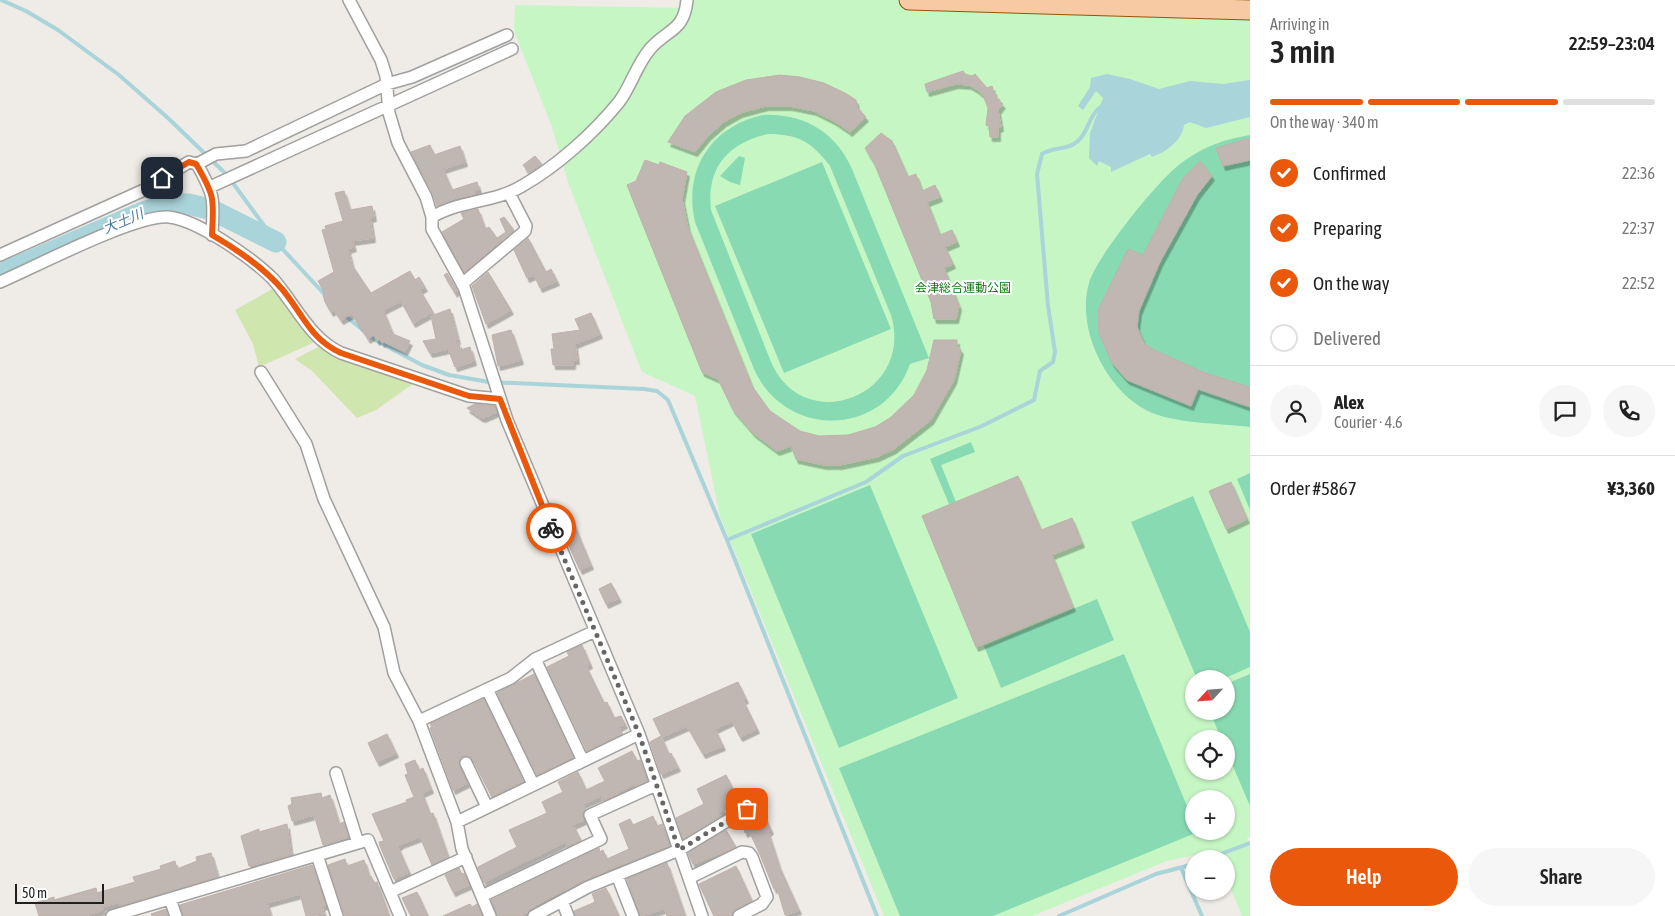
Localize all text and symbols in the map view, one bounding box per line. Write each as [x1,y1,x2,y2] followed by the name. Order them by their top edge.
[1270,15,1330,33] text: Arriving in
[1569,32,1655,54] text: 22:59–23:04
[1270,33,1335,70] text: 3 min
[1270,113,1379,131] text: On the way · 340 m
[141,157,183,199] pin
[1270,159,1298,187] icon: check
[1313,162,1386,184] text: Confirmed
[148,164,176,192] icon: home
[1622,164,1655,182] text: 22:36
[101,205,147,237] water label: 大土川
[1270,214,1298,242] icon: check
[1313,217,1382,239] text: Preparing
[1622,219,1655,237] text: 22:37
[1270,269,1298,297] icon: check
[1313,272,1390,294] text: On the way
[1622,274,1655,292] text: 22:52
[915,281,1011,295] park label: 会津総合運動公園
[1313,327,1381,349] text: Delivered
[1270,385,1322,437] button: person
[1539,385,1591,437] button: chat
[1603,385,1655,437] button: phone
[1334,391,1364,413] text: Alex
[1334,413,1403,431] text: Courier · 4.6
[1270,477,1357,499] text: Order #5867
[1607,477,1655,499] text: ¥3,360
[526,503,576,553] courier
[537,514,565,542] icon: bike
[1185,670,1235,720] north arrow
[1185,670,1235,900] map controls
[1185,730,1235,780] button: locate
[726,788,768,830] pin
[1185,790,1235,840] button: +
[733,795,761,823] icon: bag
[1270,848,1458,906] button: Help
[1468,848,1655,906] button: Share
[1185,850,1235,900] button: −
[15,881,104,904] scale bar
[22,885,47,901] text: 50 m

